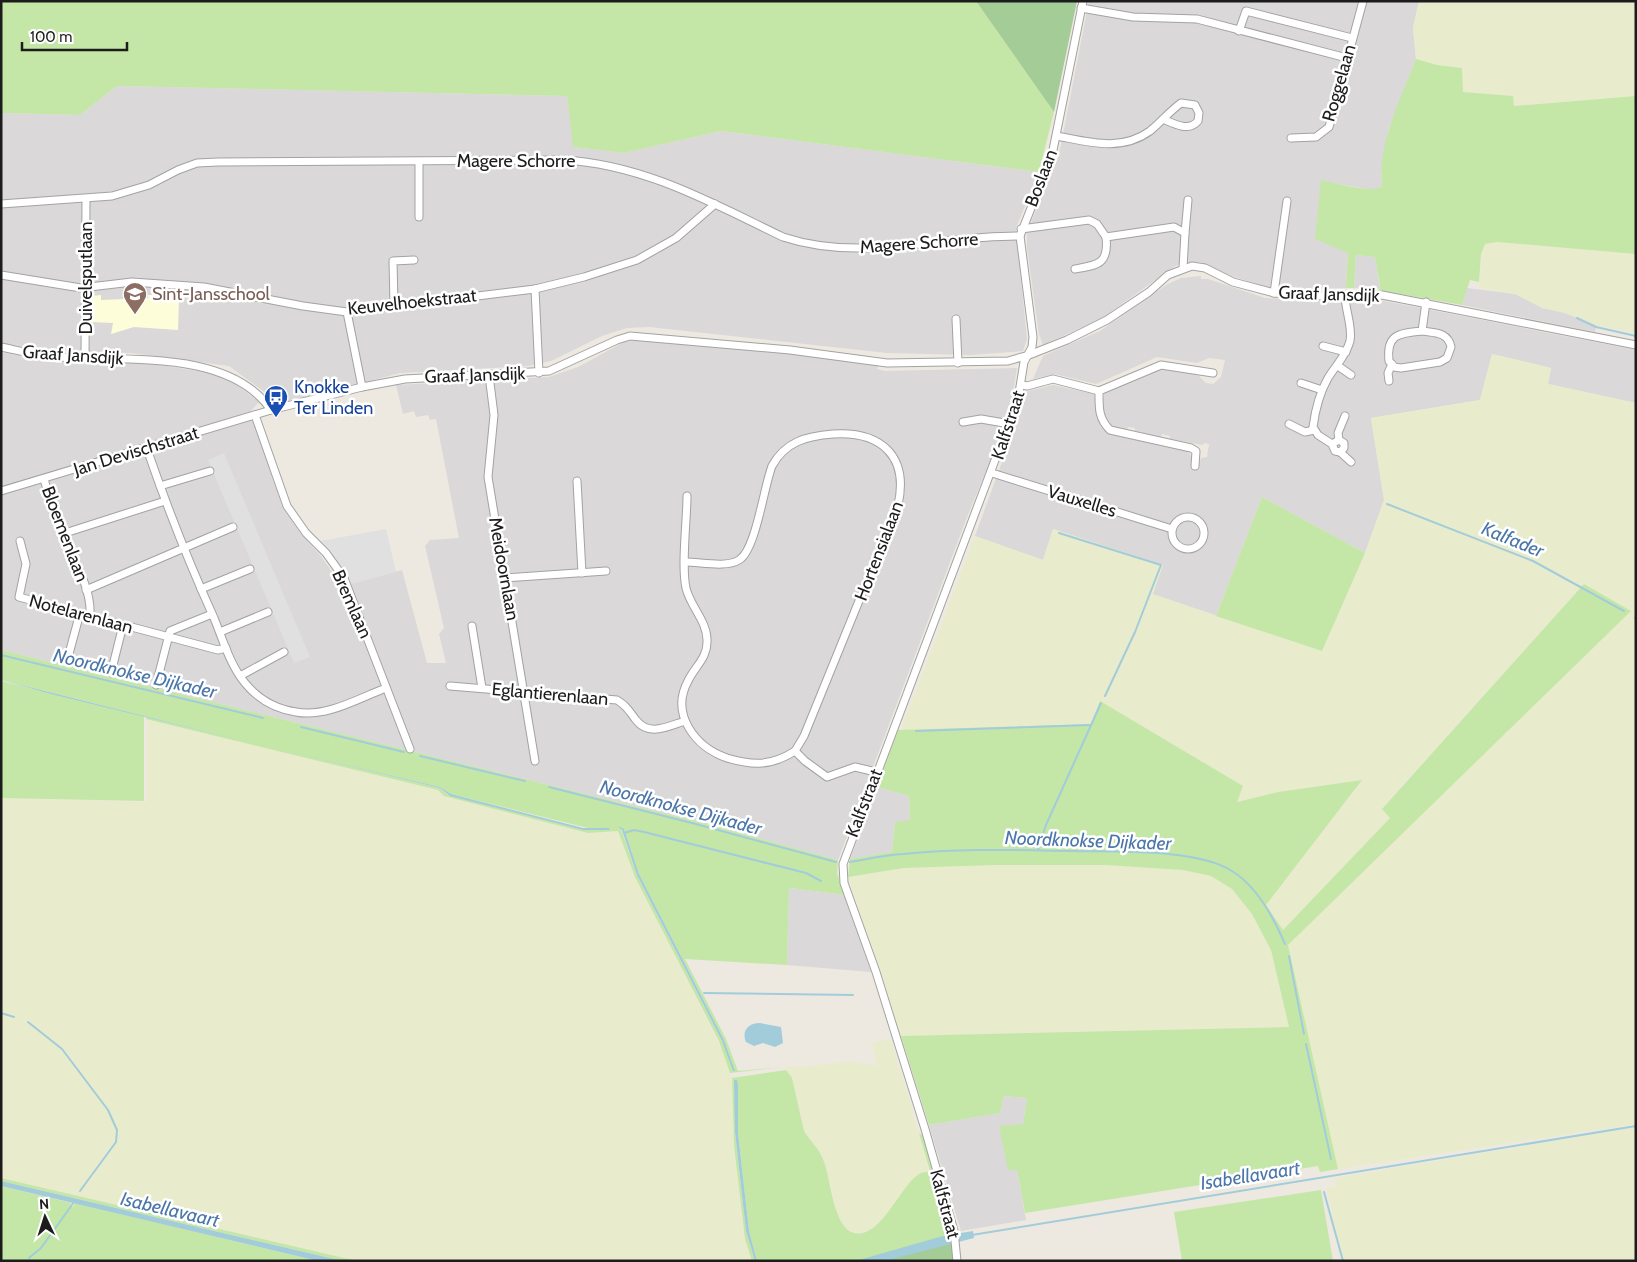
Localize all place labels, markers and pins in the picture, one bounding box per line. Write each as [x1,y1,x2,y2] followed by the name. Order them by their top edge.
[122,281,148,315] school or university icon: Sint-Jansschool
[152,283,271,305] place label: Sint-Jansschool
[294,376,373,419] place label: Knokke Ter Linden
[263,384,289,418] bus stop icon: Knokke Ter Linden

